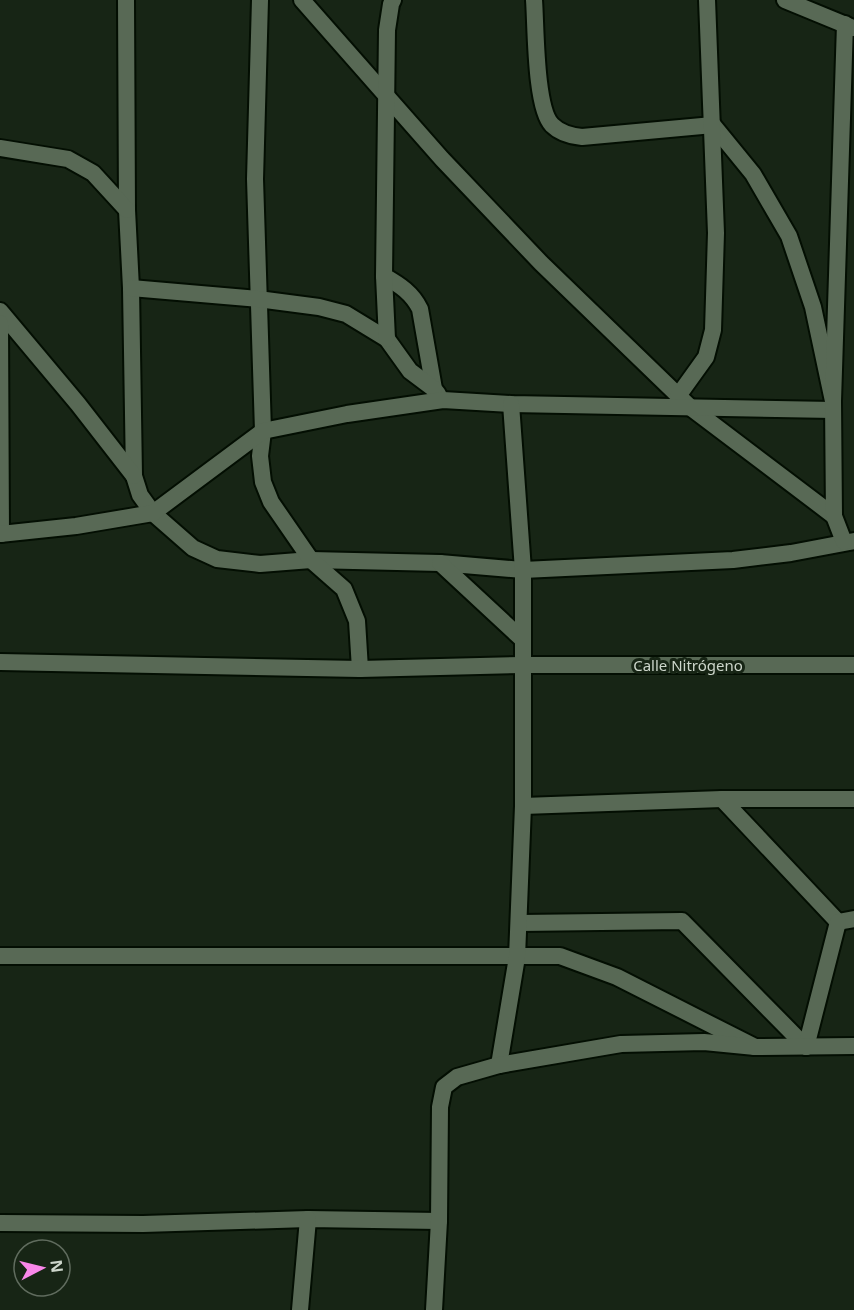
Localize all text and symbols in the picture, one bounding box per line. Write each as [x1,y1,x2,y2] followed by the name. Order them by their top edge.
[633,655,743,675] street label: Calle Nitrógeno
[12,1238,72,1298] north arrow
[45,1258,69,1274] text: N

